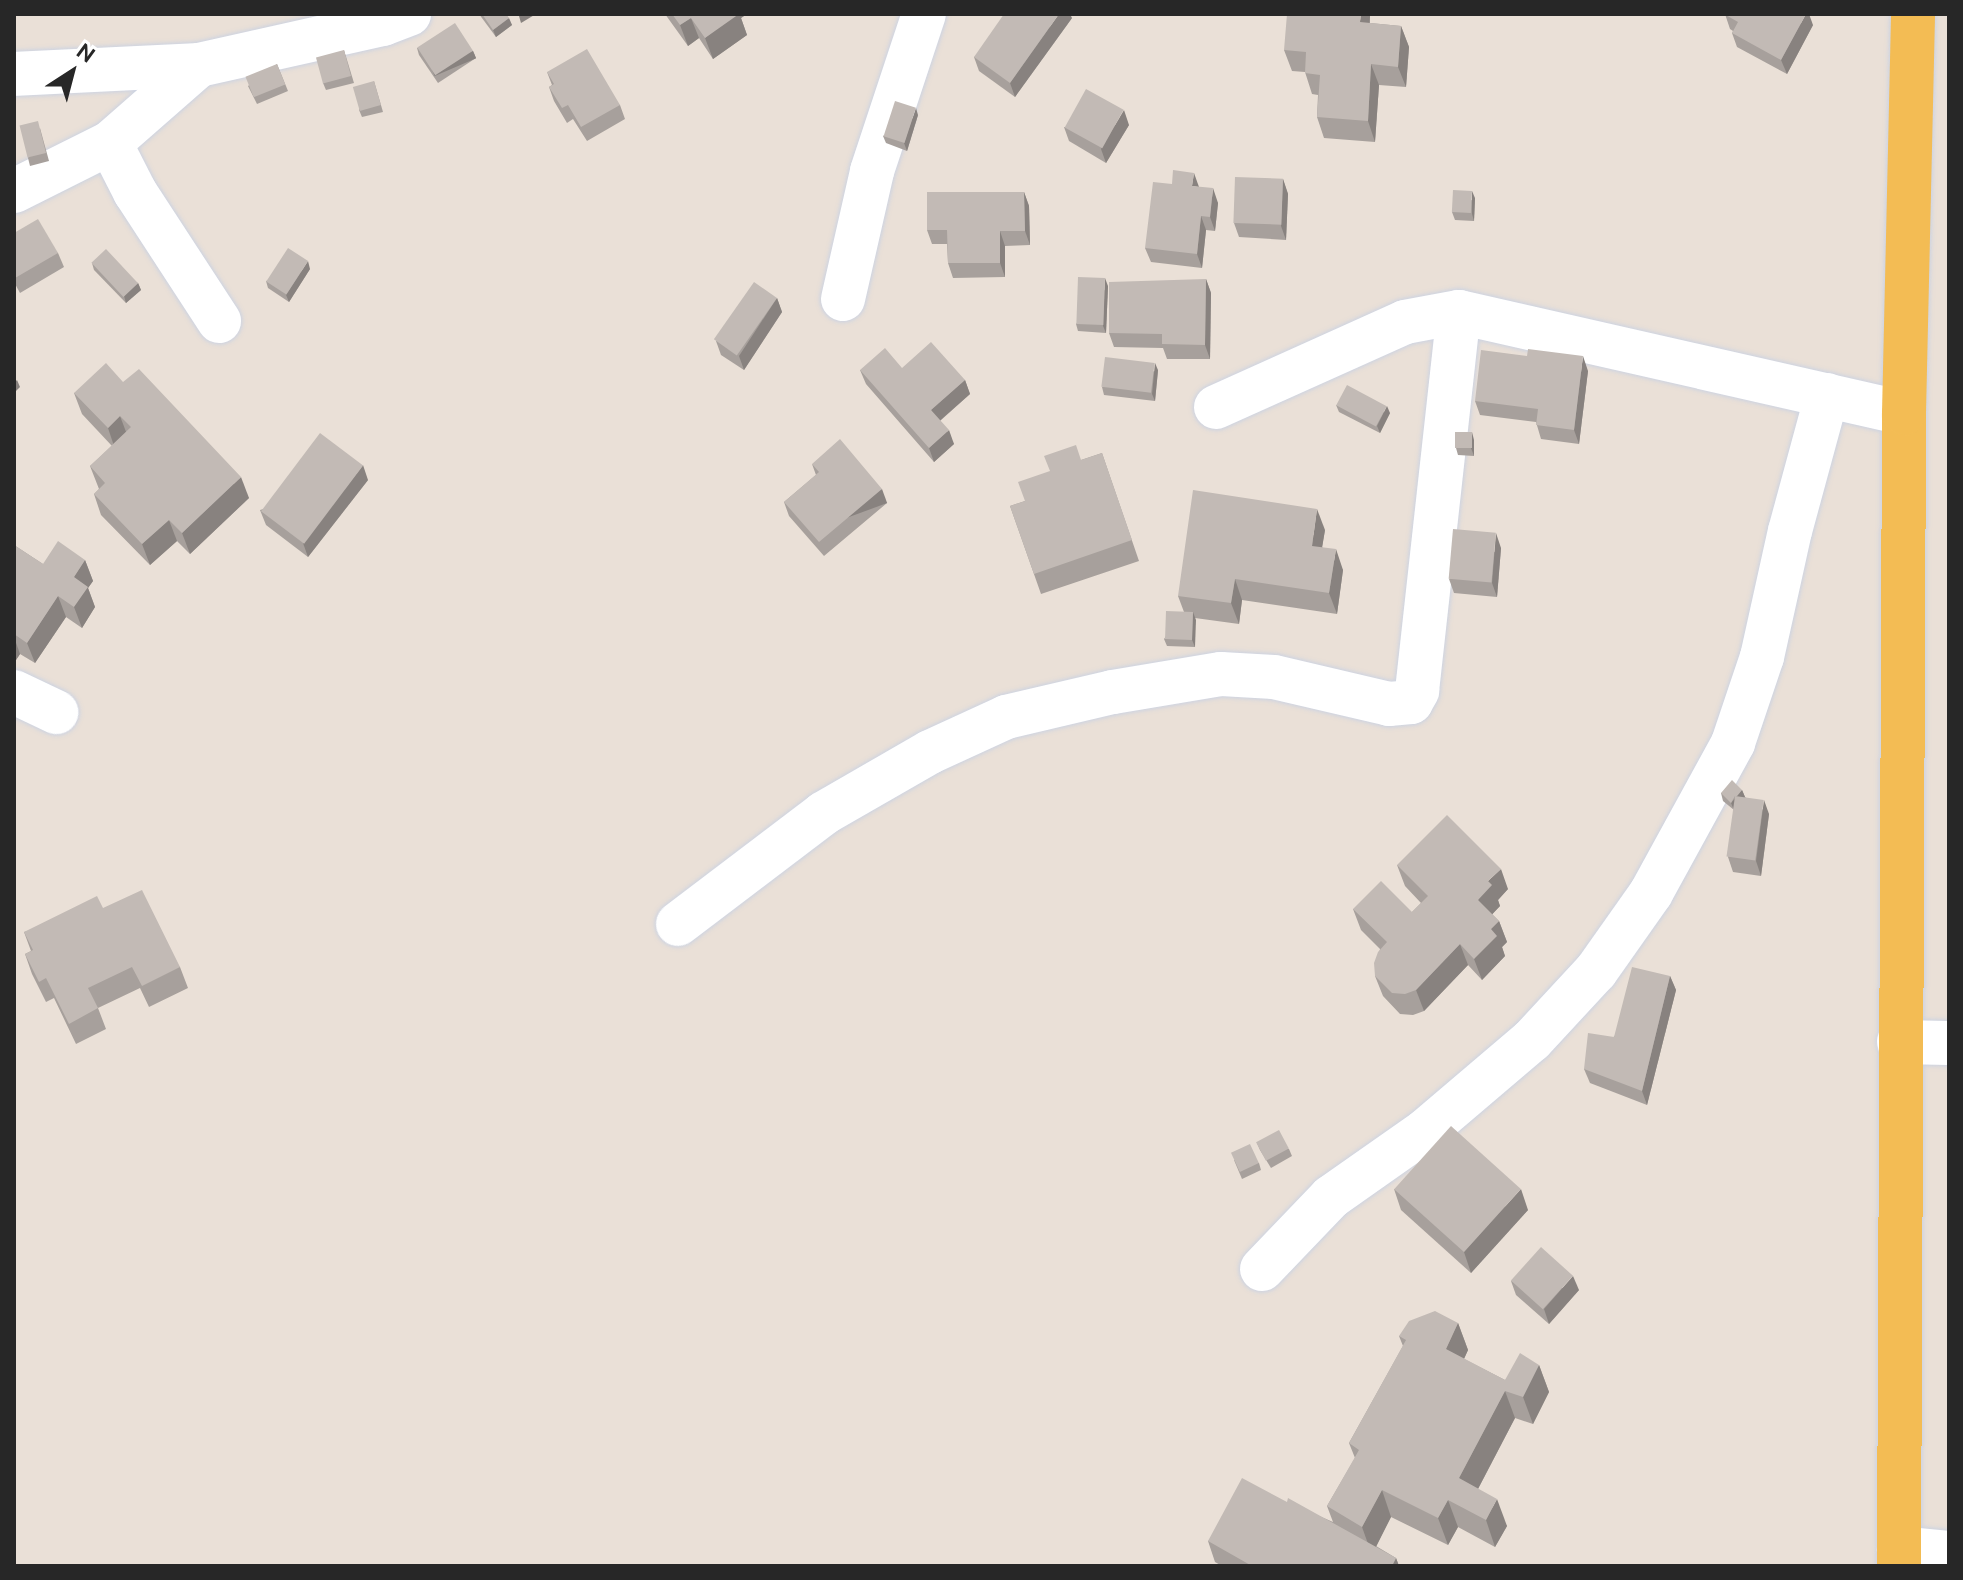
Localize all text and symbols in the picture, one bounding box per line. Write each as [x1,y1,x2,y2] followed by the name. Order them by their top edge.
[32,32,112,112] north arrow
[72,37,100,67] text: N

